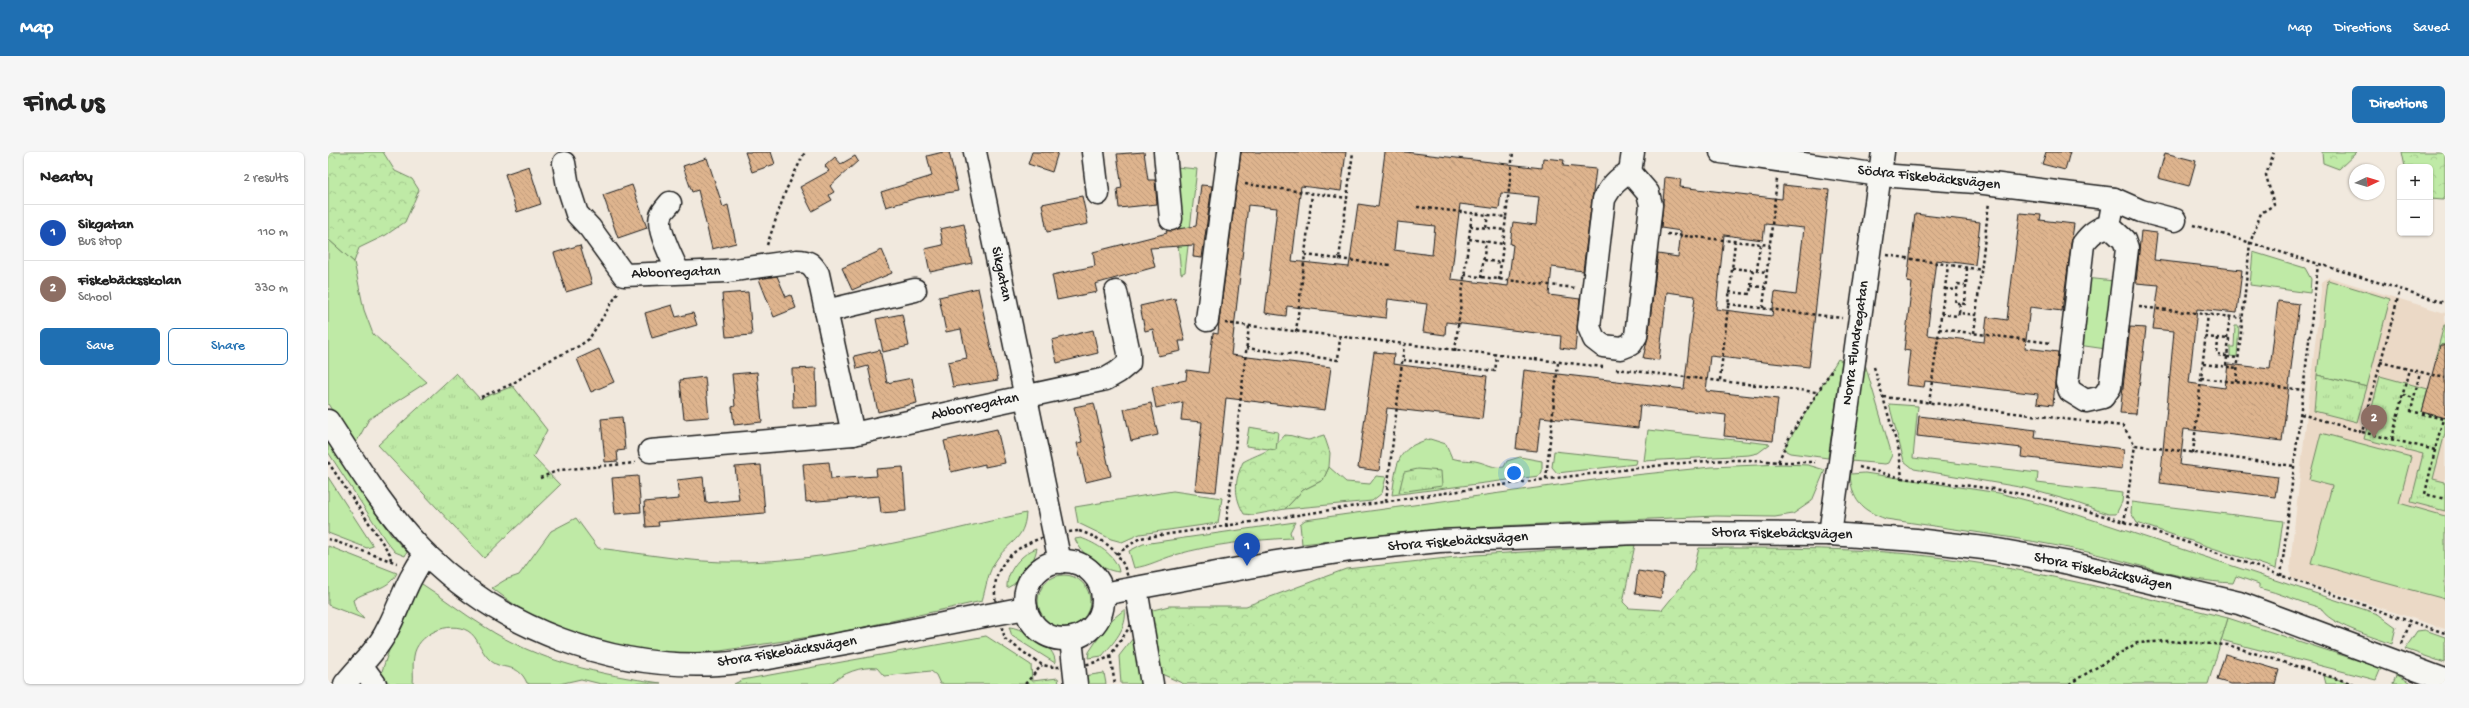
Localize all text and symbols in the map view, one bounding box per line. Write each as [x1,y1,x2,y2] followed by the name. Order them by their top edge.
[20,17,53,40] text: Map
[2288,20,2312,37] text: Map
[2334,20,2391,37] text: Directions
[2413,20,2449,37] text: Saved
[2352,86,2445,123] button: Directions
[24,88,104,121] text: Find us
[1857,162,2001,194] street label: Södra Fiskebäcksvägen
[2349,164,2385,200] north arrow
[2397,164,2433,236] map controls
[2397,164,2433,200] button: +
[40,168,93,188] text: Nearby
[243,171,288,186] text: 2 results
[2397,200,2433,236] button: −
[78,216,133,234] text: Sikgatan
[50,225,56,240] text: 1
[258,225,288,240] text: 110 m
[78,234,122,249] text: Bus stop
[986,245,1016,303] street label: Sikgatan
[631,262,721,284] street label: Abborregatan
[78,272,181,290] text: Fiskebäcksskolan
[1838,280,1874,406] street label: Norra Flundregatan
[50,281,56,296] text: 2
[255,281,288,296] text: 330 m
[78,290,112,305] text: School
[40,328,160,365] button: Save
[168,328,288,365] button: Share
[929,389,1021,425] street label: Abborregatan
[2361,405,2387,438] pin: 2
[1504,463,1524,483] your location
[1711,524,1853,544] street label: Stora Fiskebäcksvägen
[1387,528,1529,556] street label: Stora Fiskebäcksvägen
[1234,533,1260,566] pin: 1
[2032,549,2174,595] street label: Stora Fiskebäcksvägen
[716,632,858,672] street label: Stora Fiskebäcksvägen

